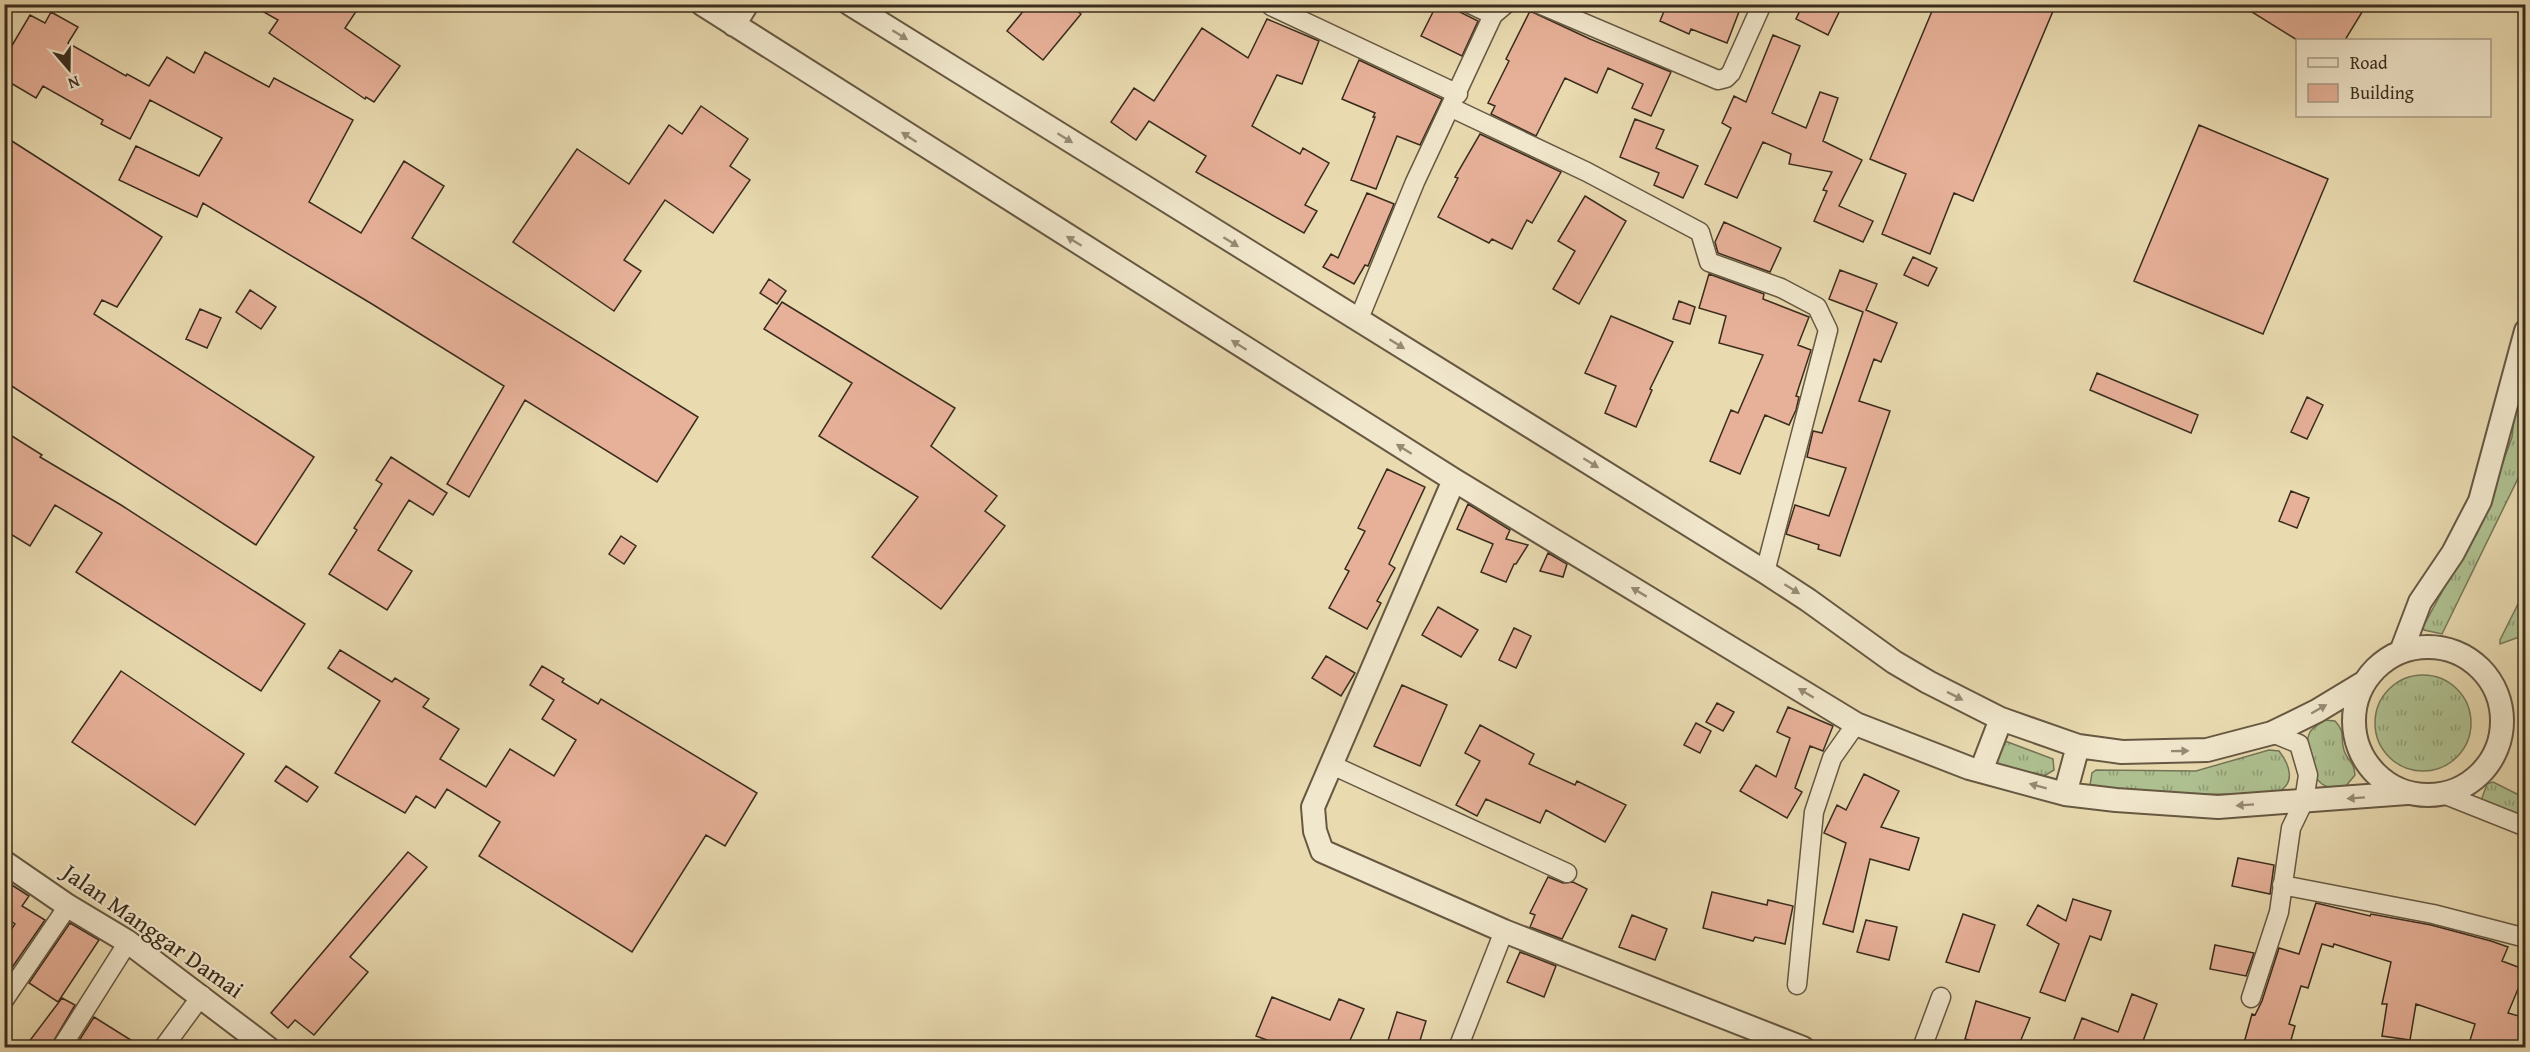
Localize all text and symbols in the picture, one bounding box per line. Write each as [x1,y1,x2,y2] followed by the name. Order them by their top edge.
[892,30,908,41] one-way arrow
[39,39,99,99] north arrow
[2296,39,2491,117] legend
[2350,49,2388,76] text: Road
[65,70,83,96] text: N
[2350,79,2414,106] text: Building
[901,132,917,143] one-way arrow
[1057,133,1074,144] one-way arrow
[1066,236,1082,247] one-way arrow
[1223,236,1239,247] one-way arrow
[1389,339,1405,350] one-way arrow
[1231,340,1247,351] one-way arrow
[1396,443,1412,454] one-way arrow
[1583,458,1599,469] one-way arrow
[1784,584,1800,595] one-way arrow
[1631,587,1647,598] one-way arrow
[1798,688,1814,699] one-way arrow
[1946,691,1963,701] one-way arrow
[2311,704,2328,714] one-way arrow
[2171,746,2190,755] one-way arrow
[2029,781,2047,791] one-way arrow
[2346,794,2365,803] one-way arrow
[2236,800,2255,810] one-way arrow
[53,853,251,1007] street label: Jalan Manggar Damai

